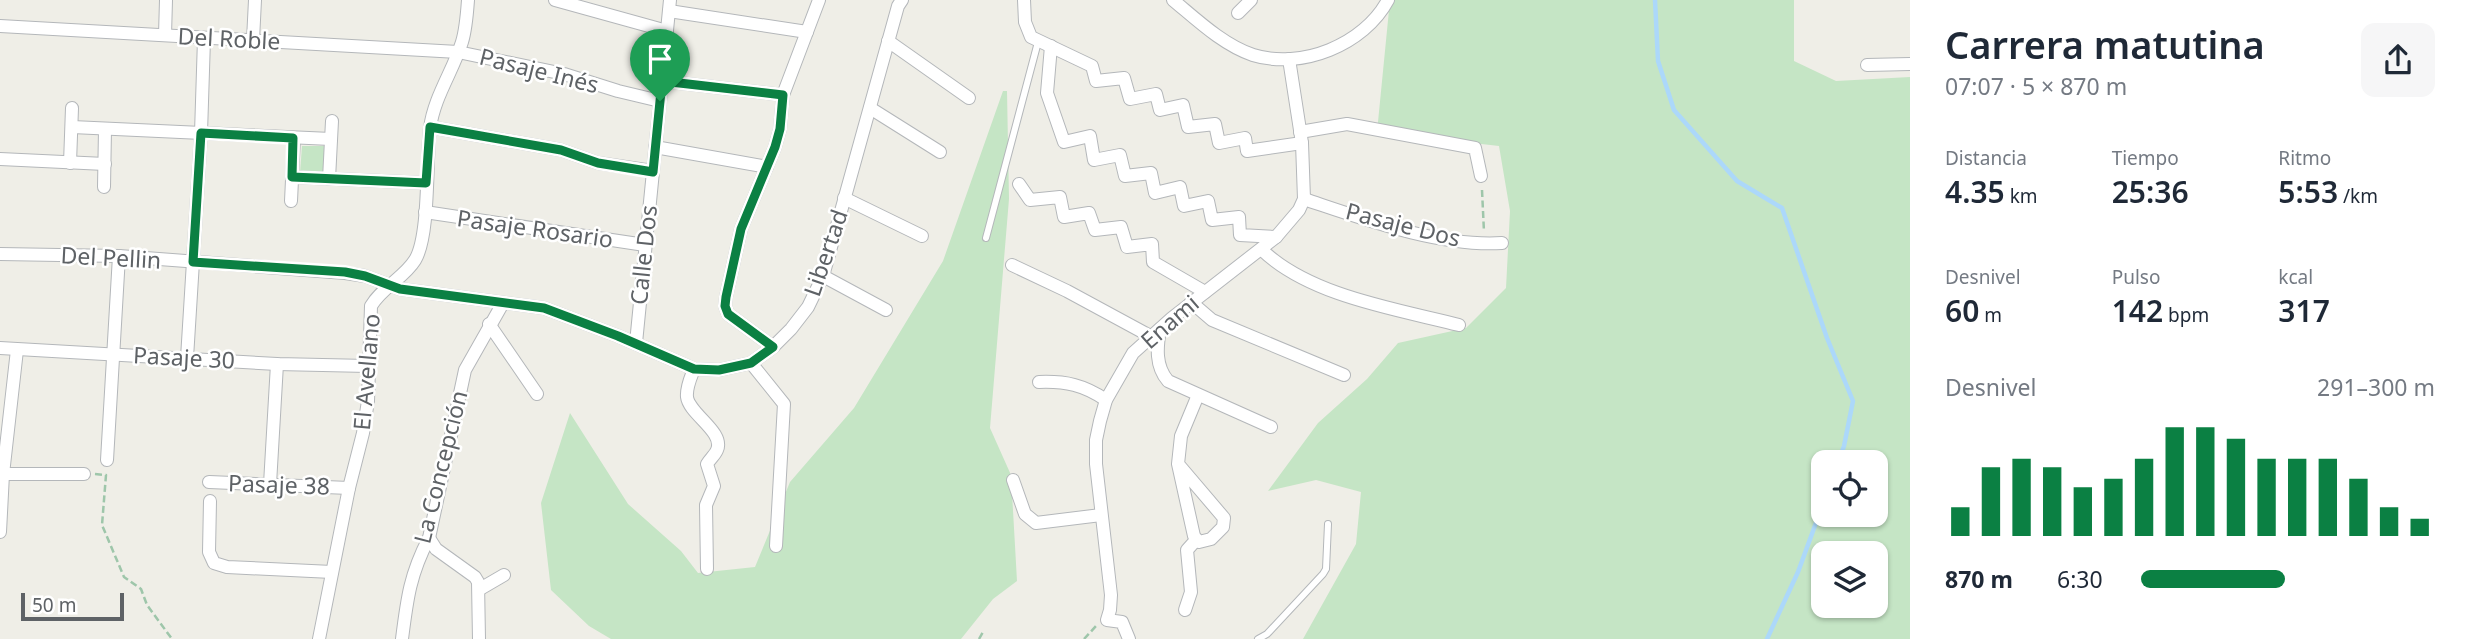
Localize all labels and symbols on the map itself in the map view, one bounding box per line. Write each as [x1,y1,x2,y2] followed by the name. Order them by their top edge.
[177,19,281,57] street label: Del Roble
[630,29,690,101] pin
[476,40,602,100] street label: Pasaje Inés
[1342,194,1464,254] street label: Pasaje Dos
[455,201,615,255] street label: Pasaje Rosario
[622,204,664,306] street label: Calle Dos
[795,205,855,300] street label: Libertad
[60,238,162,276] street label: Del Pellin
[1133,287,1205,355] street label: Enami
[345,312,387,432] street label: El Avellano
[132,338,236,376] street label: Pasaje 30
[406,387,475,547] street label: La Concepción
[228,466,331,502] street label: Pasaje 38
[21,590,124,622] scale bar

